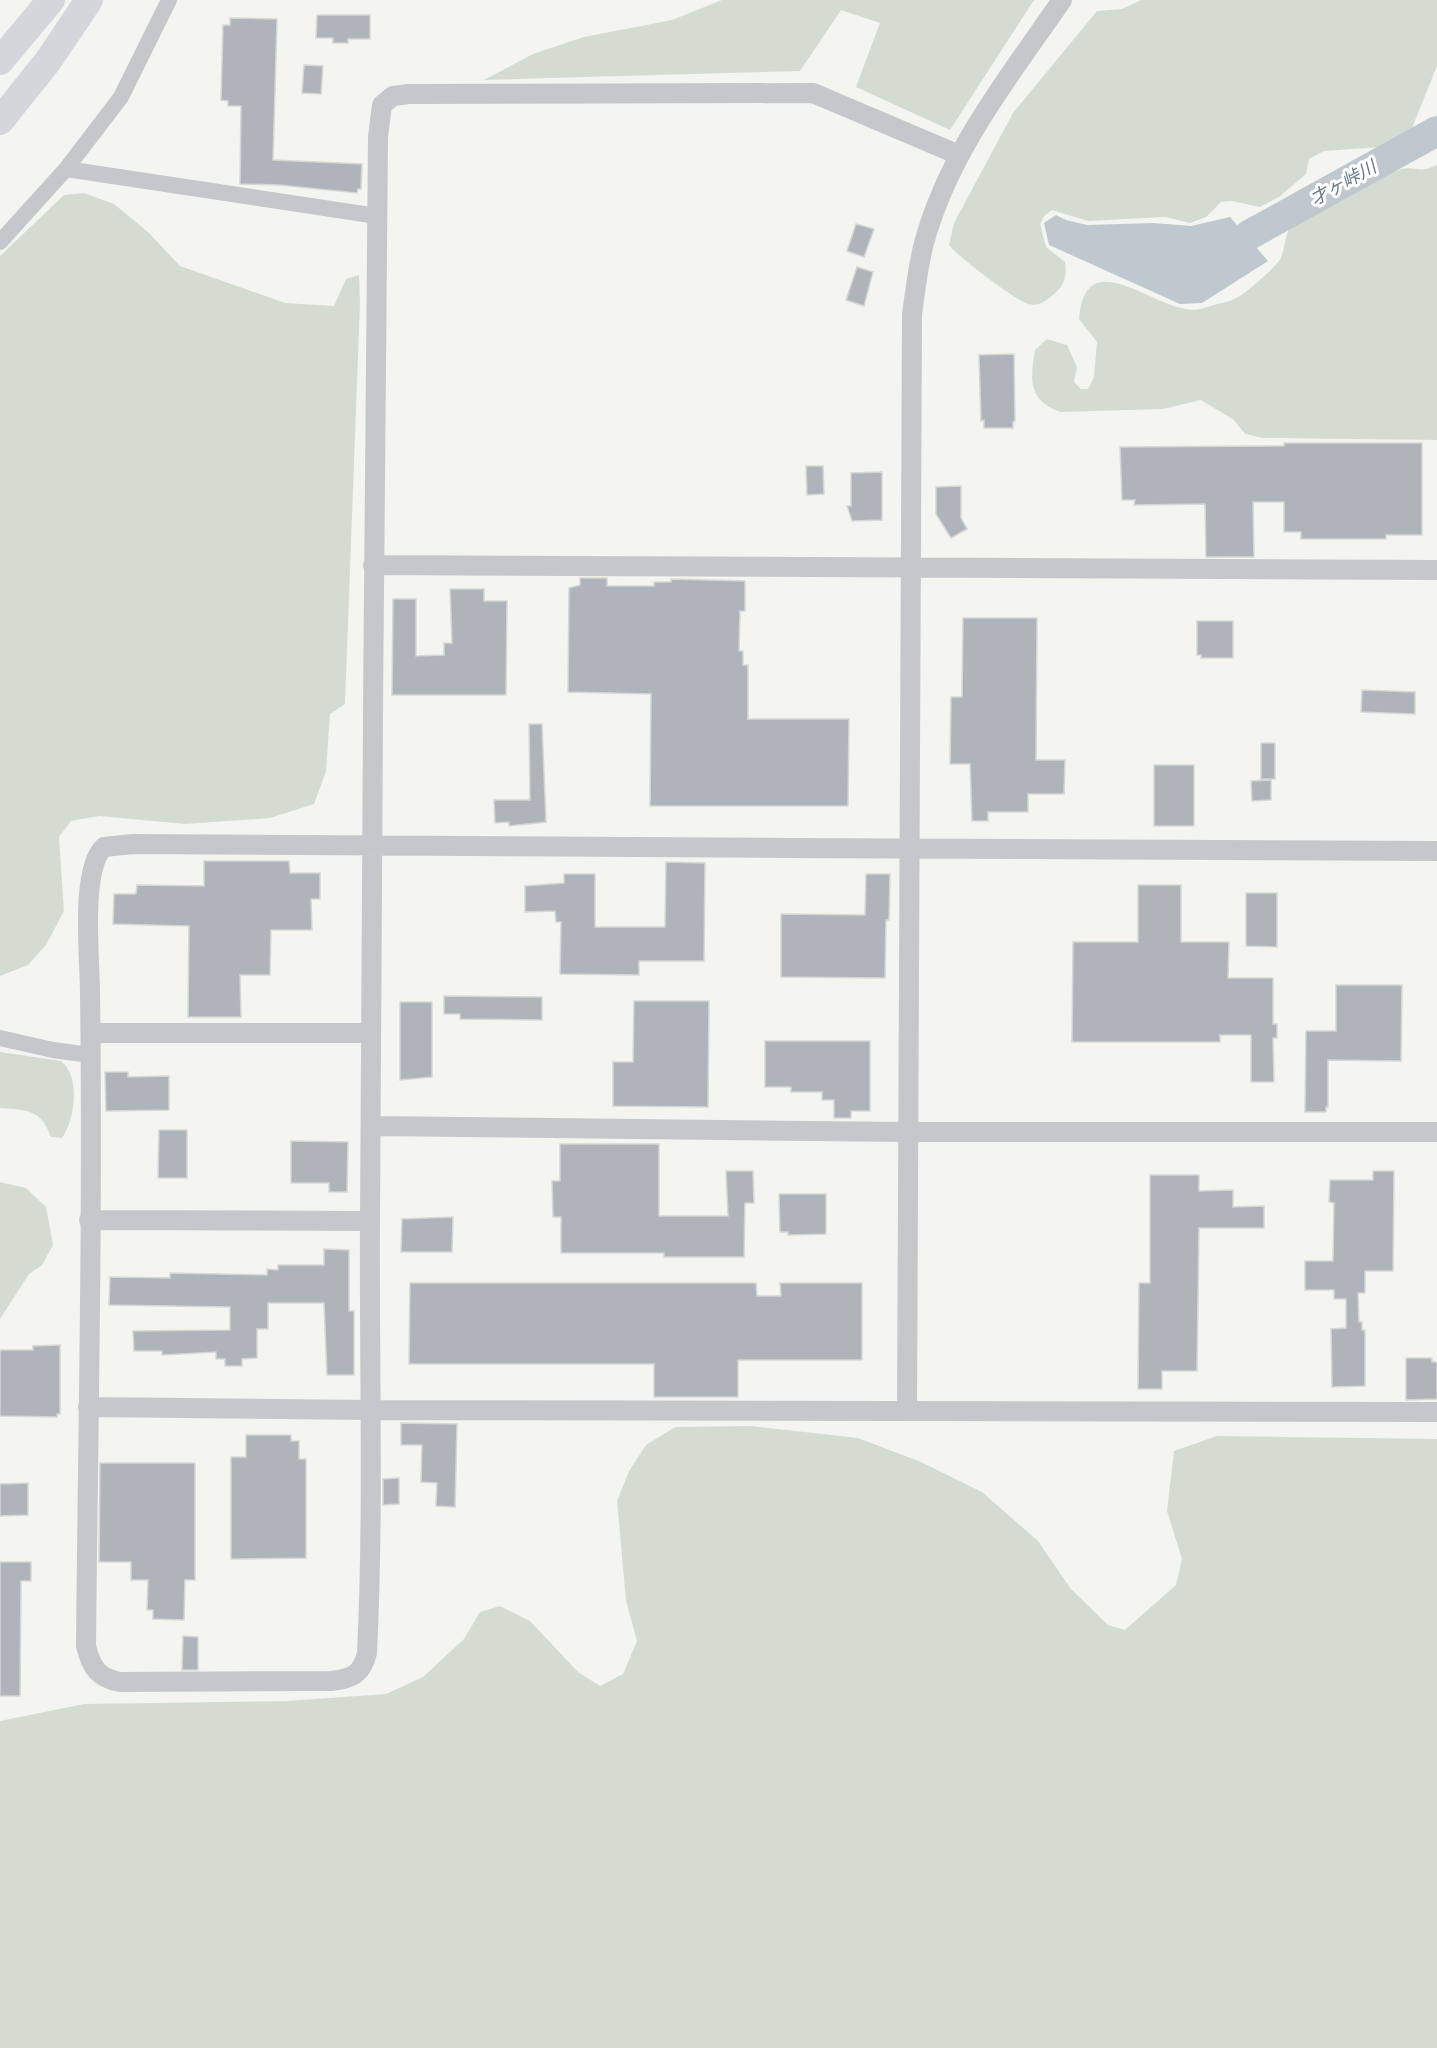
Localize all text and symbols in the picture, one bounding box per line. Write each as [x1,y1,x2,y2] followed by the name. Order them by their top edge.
[1306,155,1382,210] water label: 才ヶ峠川

